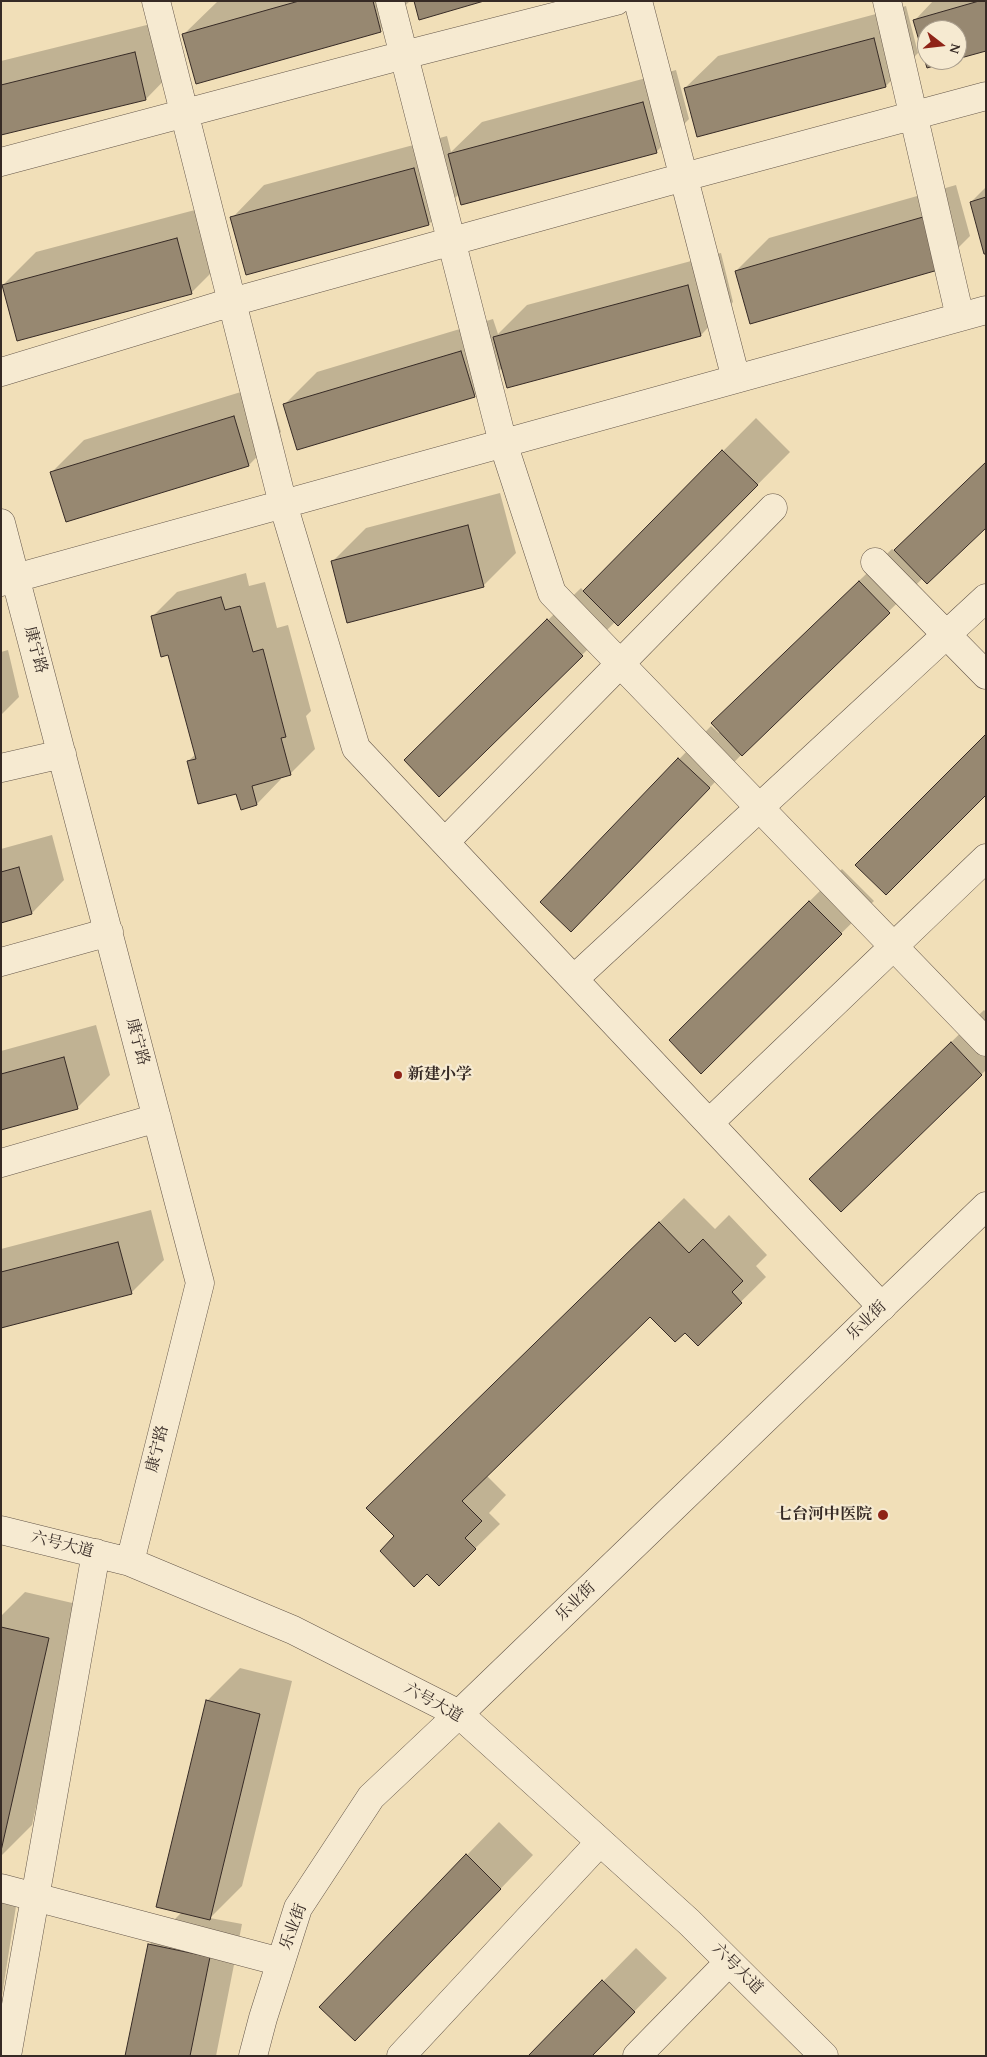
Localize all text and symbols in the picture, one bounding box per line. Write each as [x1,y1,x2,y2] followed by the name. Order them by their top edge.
[917,20,967,70] north arrow
[945,42,966,56] text: N
[20,624,50,676] street label: 康宁路
[122,1016,152,1068] street label: 康宁路
[408,1065,472,1085] place label: 新建小学
[392,1069,404,1081] marker: 新建小学
[843,1297,891,1345] street label: 乐业街
[143,1423,173,1475] street label: 康宁路
[776,1505,872,1525] place label: 七台河中医院
[876,1508,890,1522] marker: 七台河中医院
[29,1528,95,1562] street label: 六号大道
[552,1578,600,1626] street label: 乐业街
[400,1679,466,1727] street label: 六号大道
[276,1901,312,1953] street label: 乐业街
[708,1940,766,1998] street label: 六号大道

